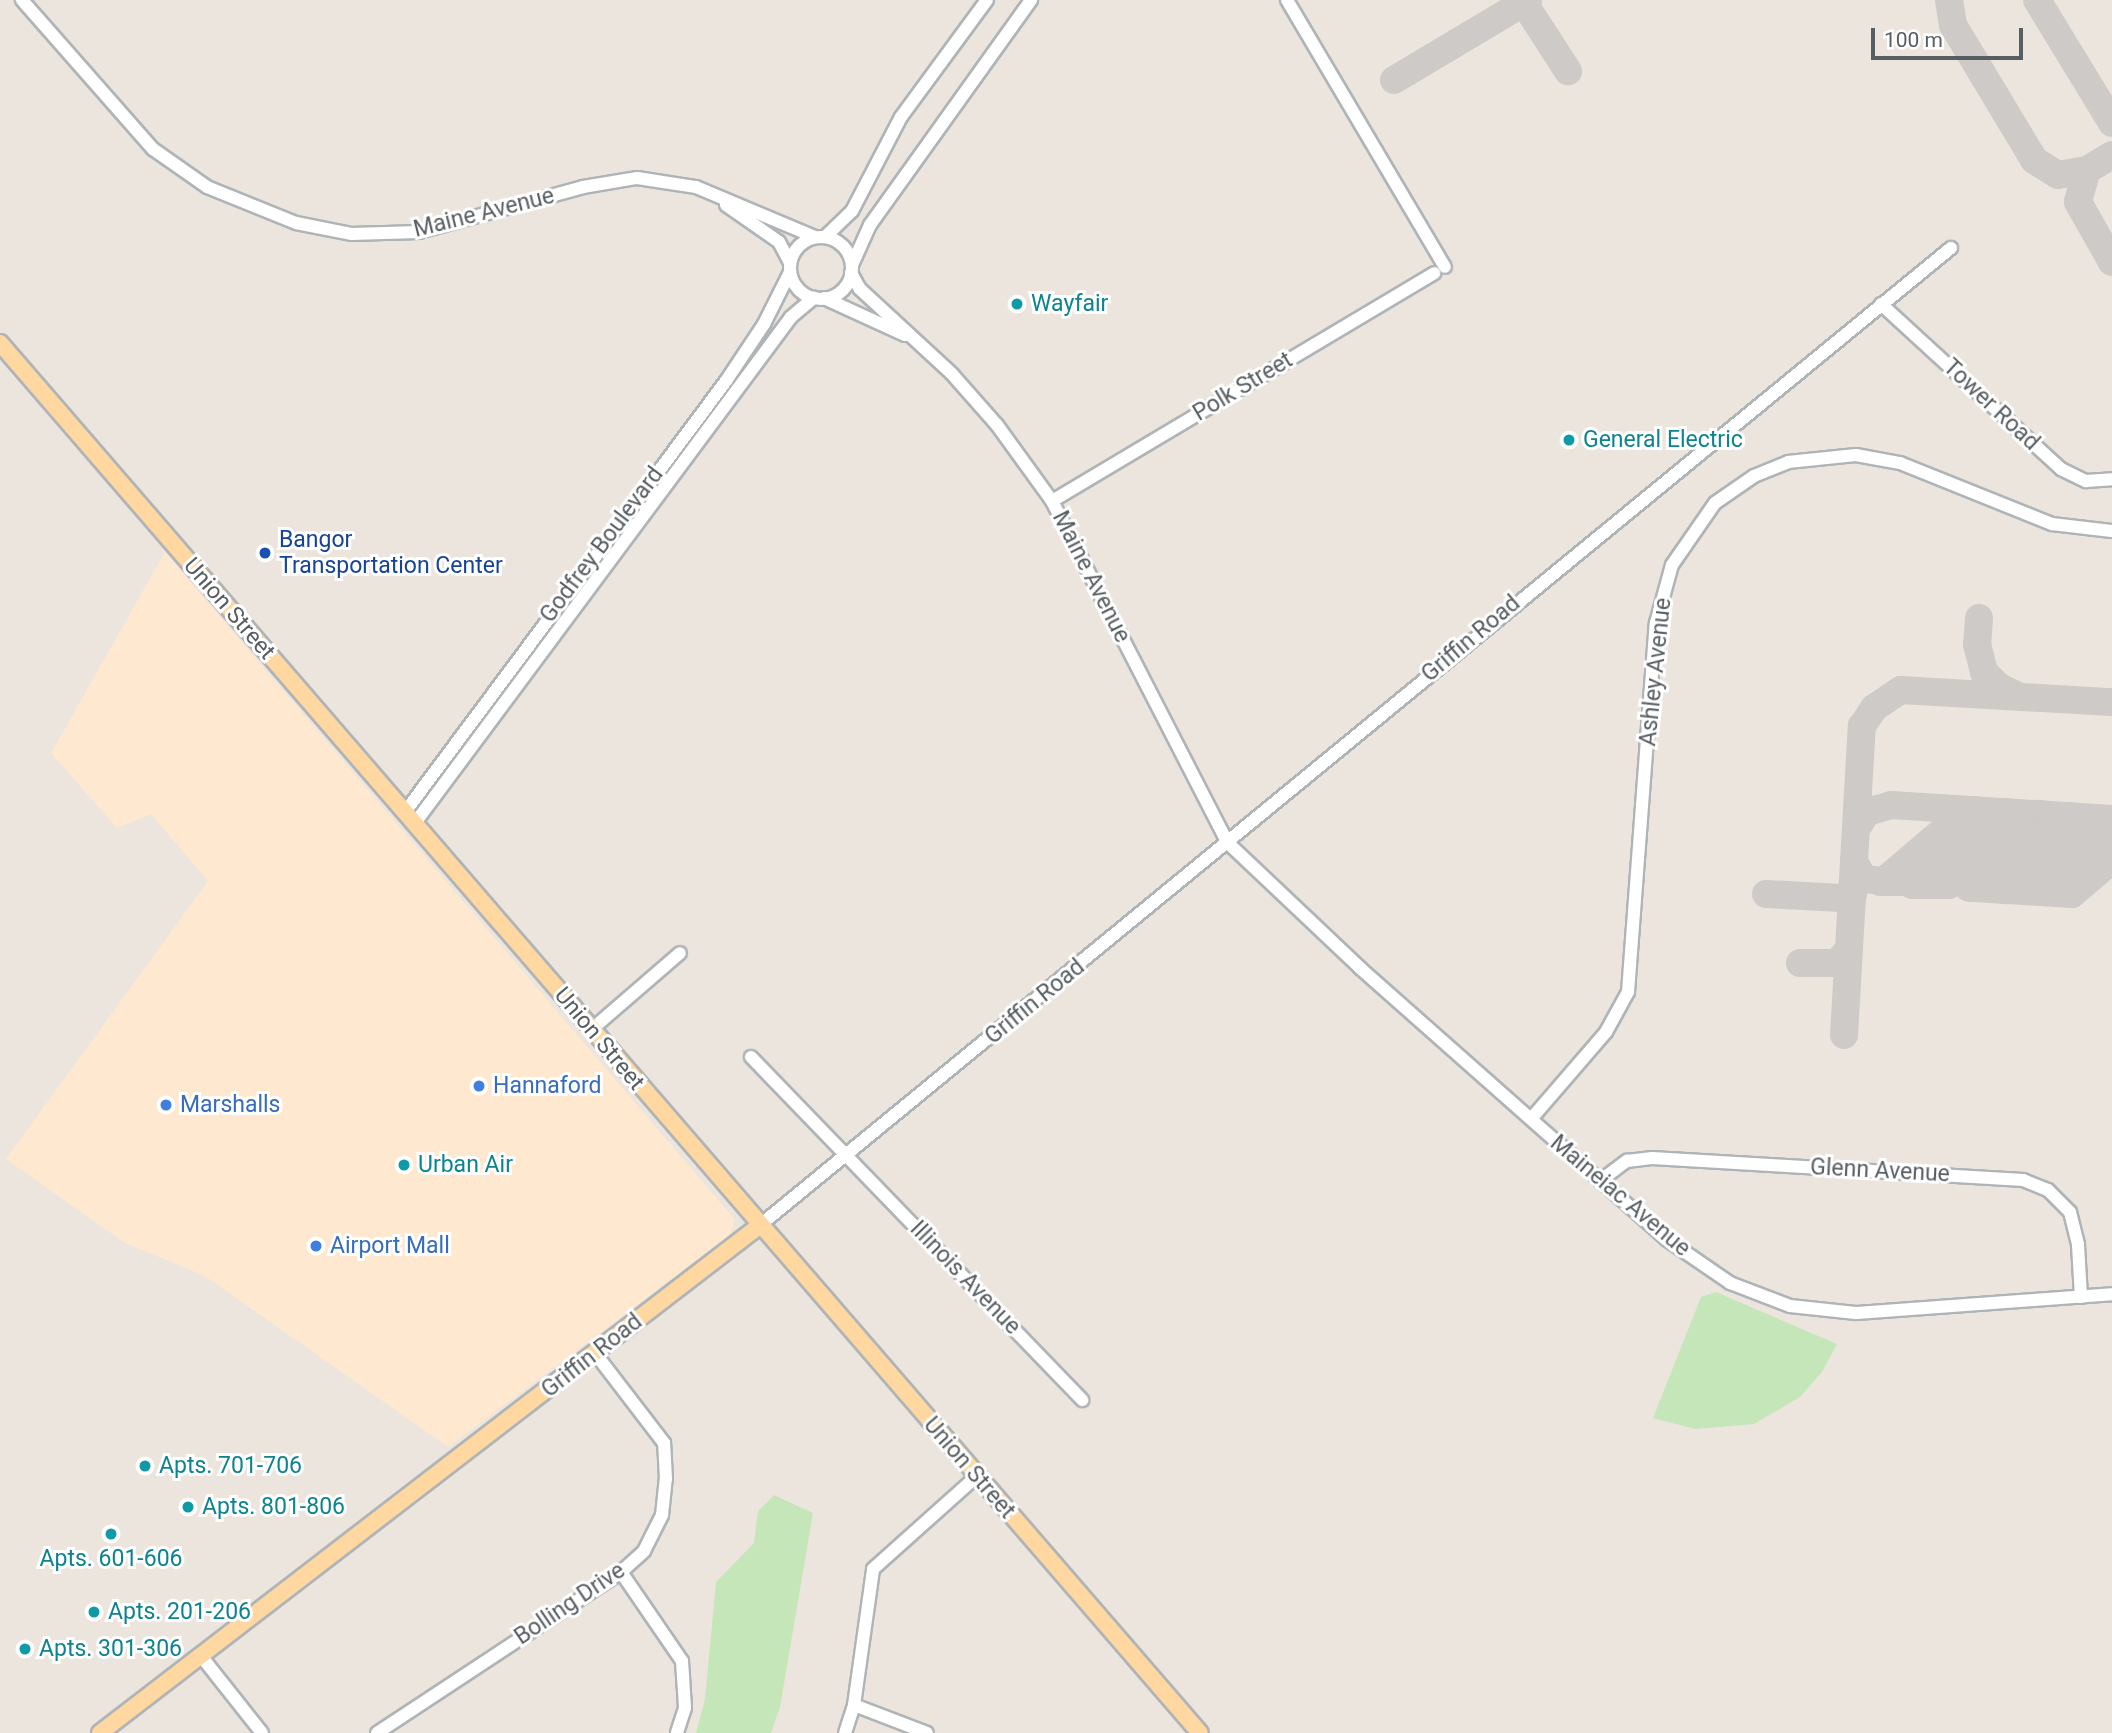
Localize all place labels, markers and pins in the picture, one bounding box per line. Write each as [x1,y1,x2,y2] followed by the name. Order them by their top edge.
[1031,290,1108,318] place label: Wayfair
[1009,296,1025,312] marker: Wayfair
[1583,426,1743,454] place label: General Electric
[1561,432,1577,448] marker: General Electric
[279,526,503,580] place label: Bangor Transportation Center
[257,545,273,561] marker: Bangor Transportation Center
[493,1072,601,1100] place label: Hannaford
[471,1078,487,1094] marker: Hannaford
[180,1091,280,1119] place label: Marshalls
[158,1097,174,1113] marker: Marshalls
[418,1151,513,1179] place label: Urban Air
[396,1157,412,1173] marker: Urban Air
[330,1232,450,1260] place label: Airport Mall
[308,1238,324,1254] marker: Airport Mall
[159,1452,302,1480] place label: Apts. 701-706
[137,1458,153,1474] marker: Apts. 701-706
[202,1493,345,1521] place label: Apts. 801-806
[180,1499,196,1515] marker: Apts. 801-806
[103,1526,119,1542] marker: Apts. 601-606
[40,1545,182,1573] place label: Apts. 601-606
[108,1598,251,1626] place label: Apts. 201-206
[86,1604,102,1620] marker: Apts. 201-206
[39,1635,182,1663] place label: Apts. 301-306
[17,1641,33,1657] marker: Apts. 301-306

